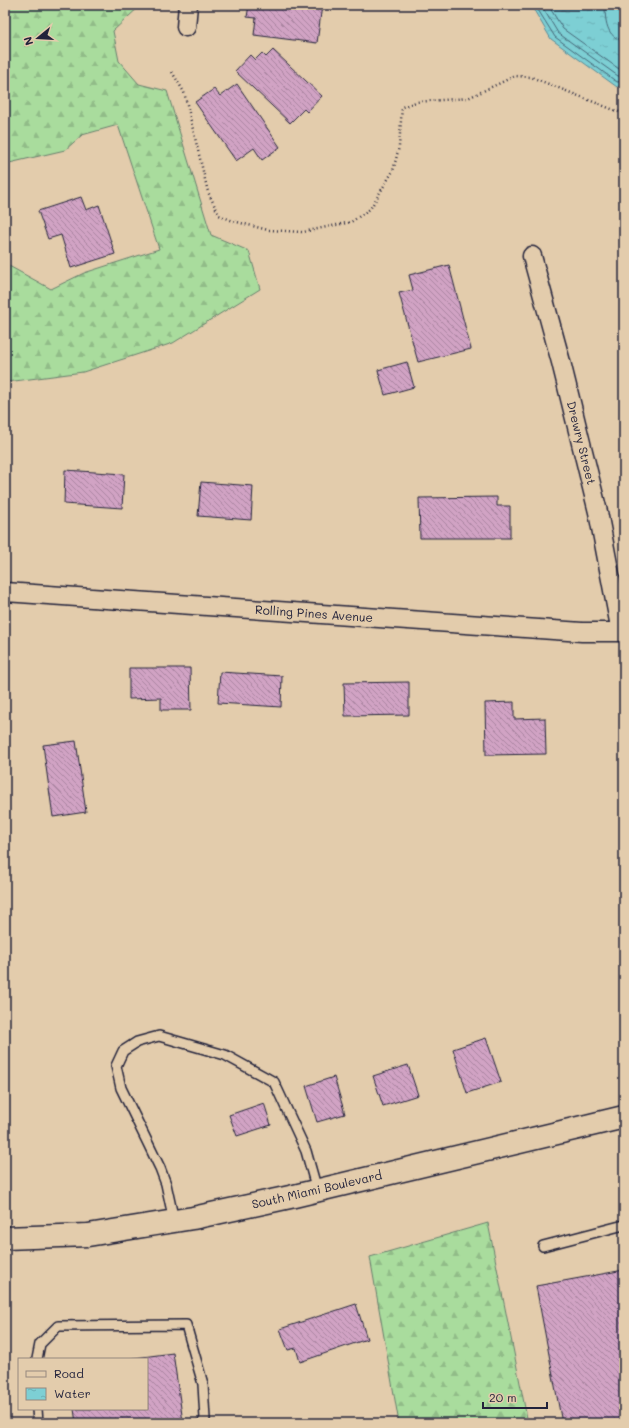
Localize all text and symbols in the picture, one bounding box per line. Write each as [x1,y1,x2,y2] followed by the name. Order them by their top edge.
[18,18,58,58] north arrow
[20,35,36,48] text: N
[564,399,600,486] street label: Drewry Street
[255,601,374,625] street label: Rolling Pines Avenue
[250,1166,384,1212] street label: South Miami Boulevard
[18,1358,148,1410] legend
[54,1365,84,1381] text: Road
[483,1384,547,1410] scale bar
[54,1385,91,1401] text: Water
[489,1389,517,1405] text: 20 m

